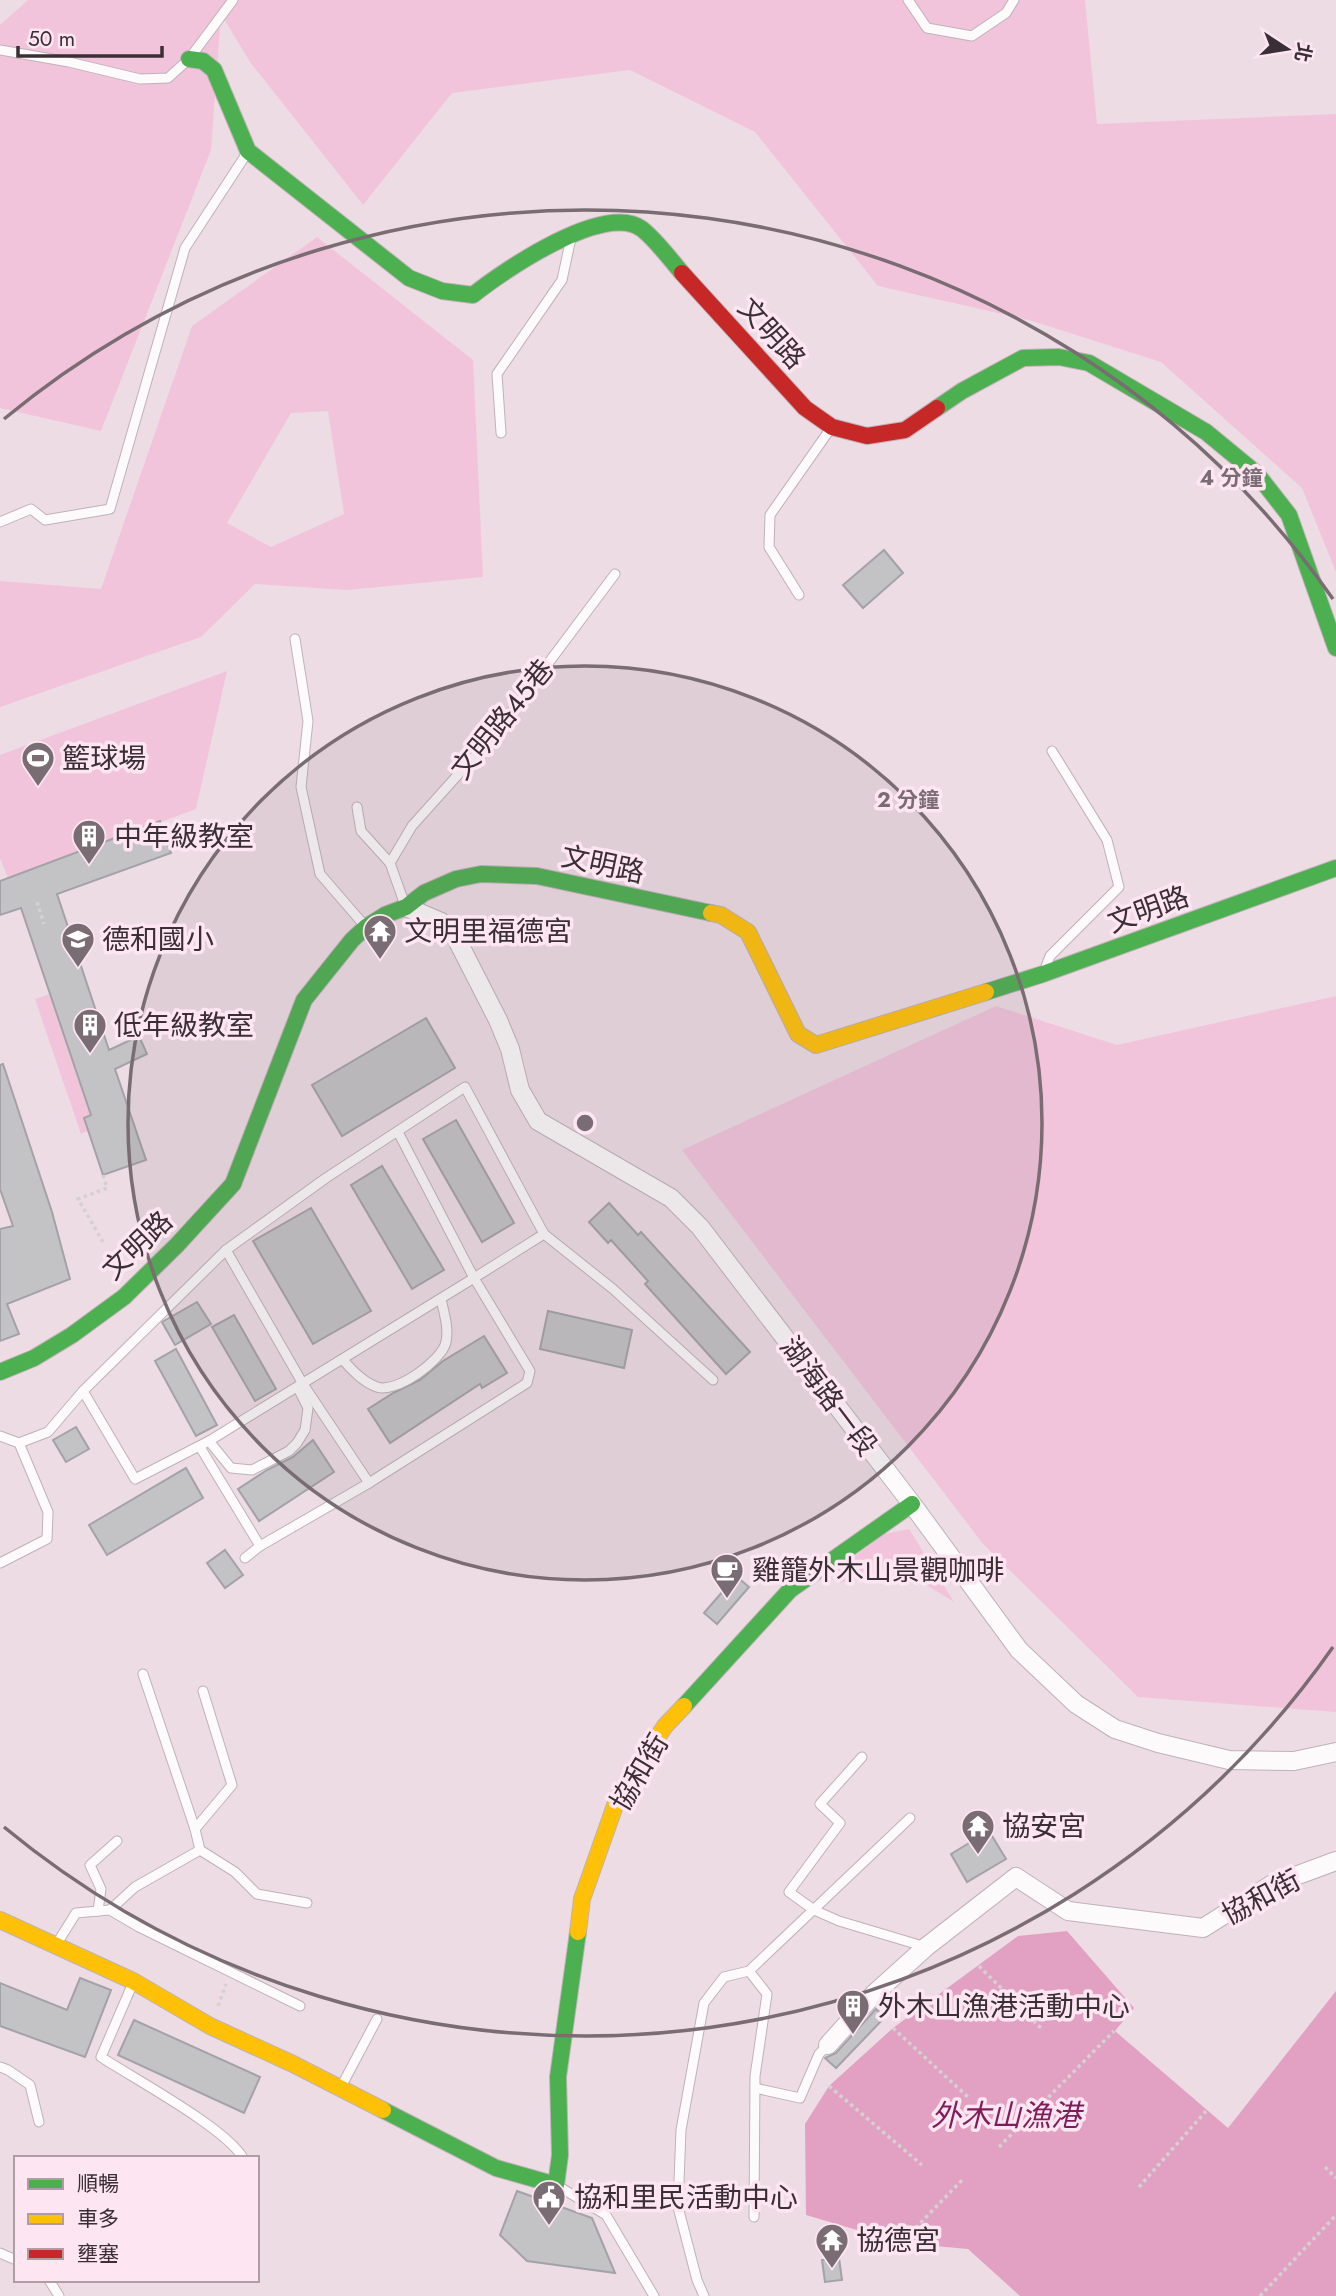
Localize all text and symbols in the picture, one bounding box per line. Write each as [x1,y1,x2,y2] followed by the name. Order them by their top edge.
[18,14,161,58] scale bar
[1252,14,1322,84] north arrow
[28,24,75,54] text: 50 m
[1288,40,1318,65] text: 北
[728,288,815,378] street label: 文明路
[1200,463,1262,493] text: 4 分鐘
[441,650,564,788] street label: 文明路45巷
[62,738,146,779] place label: 籃球場
[19,739,57,788] sports icon: 籃球場
[877,785,939,815] text: 2 分鐘
[114,816,254,857] place label: 中年級教室
[70,817,108,866] building icon: 中年級教室
[558,836,648,893] street label: 文明路
[1102,876,1195,943] street label: 文明路
[404,911,572,952] place label: 文明里福德宮
[361,912,399,961] temple icon: 文明里福德宮
[102,919,214,960] place label: 德和國小
[59,920,97,969] school or university icon: 德和國小
[114,1005,254,1046] place label: 低年級教室
[71,1006,109,1055] building icon: 低年級教室
[573,1111,597,1135] centre of rings
[93,1201,182,1289] street label: 文明路
[770,1328,887,1465] street label: 湖海路一段
[752,1550,1004,1591] place label: 雞籠外木山景觀咖啡
[708,1551,746,1600] cafe icon: 雞籠外木山景觀咖啡
[600,1726,679,1819] street label: 協和街
[1002,1806,1086,1847] place label: 協安宮
[959,1807,997,1856] temple icon: 協安宮
[1215,1860,1308,1935] street label: 協和街
[878,1986,1130,2027] place label: 外木山漁港活動中心
[834,1987,872,2036] building icon: 外木山漁港活動中心
[931,2094,1085,2137] water label: 外木山漁港
[14,2156,259,2282] legend
[77,2169,119,2199] text: 順暢
[574,2177,798,2218] place label: 協和里民活動中心
[530,2178,568,2227] public building icon: 協和里民活動中心
[77,2204,119,2234] text: 車多
[856,2220,940,2261] place label: 協德宮
[813,2221,851,2270] temple icon: 協德宮
[77,2239,119,2269] text: 壅塞

